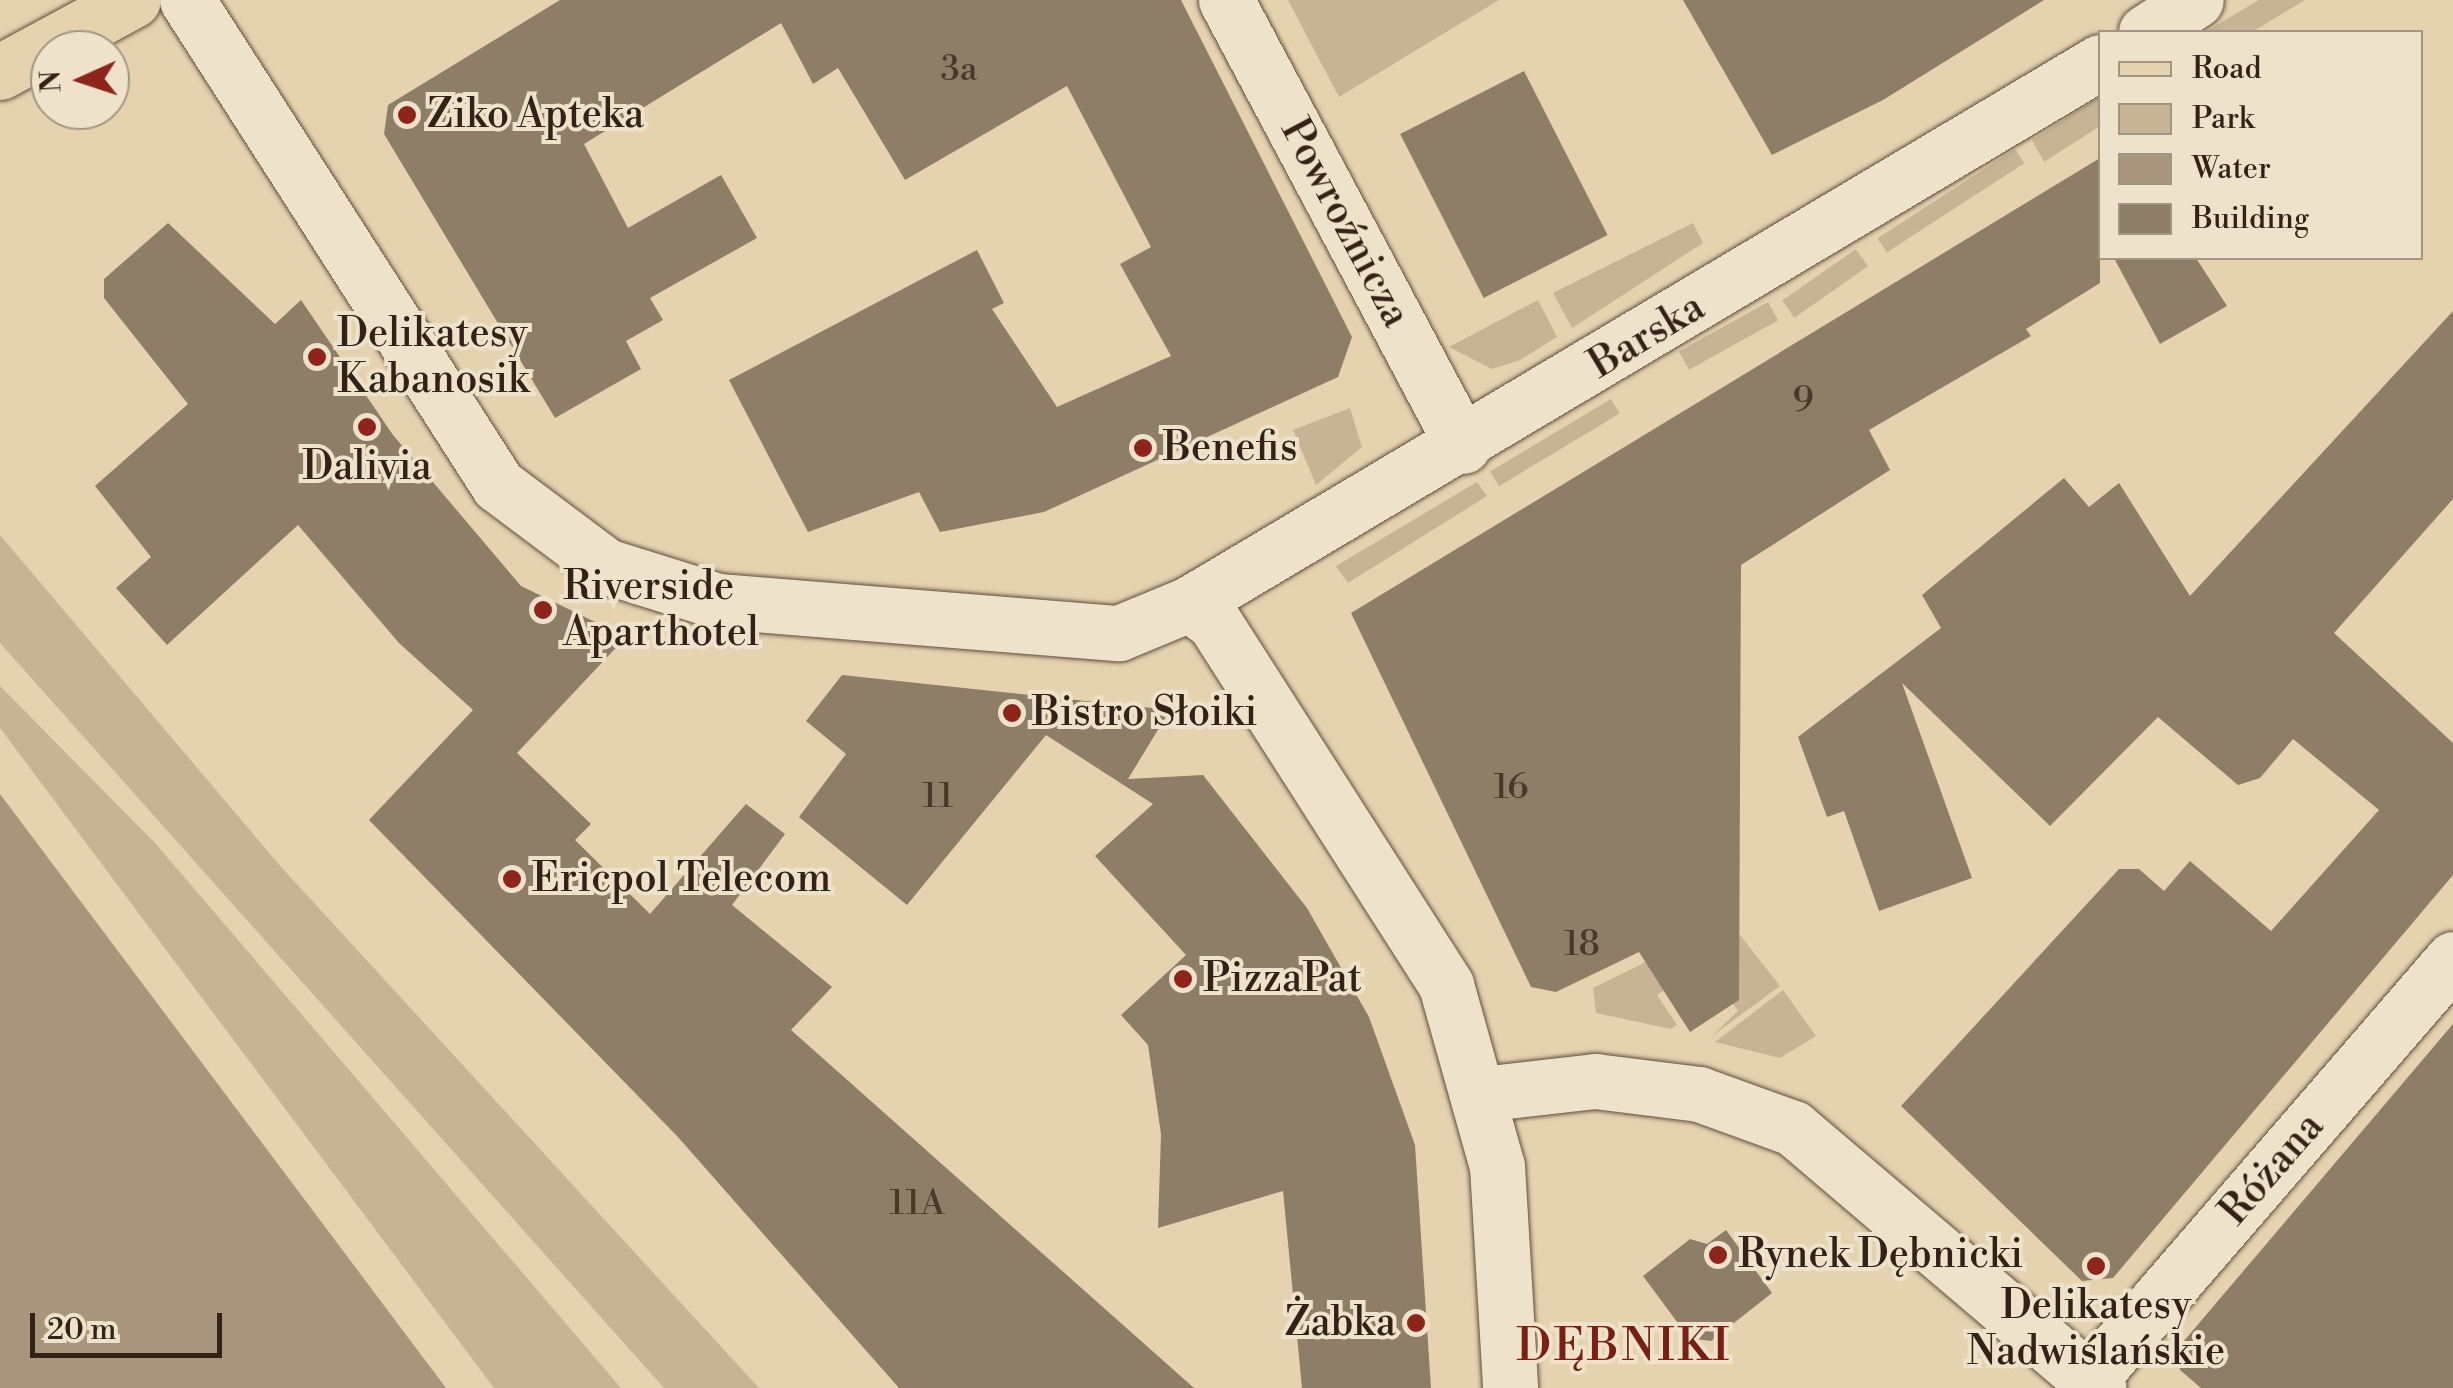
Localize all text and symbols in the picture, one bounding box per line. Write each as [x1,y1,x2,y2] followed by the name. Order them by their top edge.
[30,30,130,130] north arrow
[2098,30,2423,260] legend
[940,49,978,91] house number: 3a
[2192,50,2262,88] text: Road
[33,70,70,93] text: N
[427,91,644,139] place label: Ziko Apteka
[2192,100,2254,138] text: Park
[396,104,418,126] marker: Ziko Apteka
[1270,111,1420,335] street label: Powroźnicza
[2192,150,2271,188] text: Water
[2192,200,2309,238] text: Building
[1581,283,1713,389] street label: Barska
[337,310,529,404] place label: Delikatesy Kabanosik
[306,346,328,368] marker: Delikatesy Kabanosik
[1792,380,1814,422] house number: 9
[356,416,378,438] marker: Dalivia
[1163,424,1297,472] place label: Benefis
[1132,437,1154,459] marker: Benefis
[302,443,432,491] place label: Dalivia
[563,563,759,657] place label: Riverside Aparthotel
[532,599,554,621] marker: Riverside Aparthotel
[1032,689,1257,737] place label: Bistro Słoiki
[1001,702,1023,724] marker: Bistro Słoiki
[1493,767,1529,809] house number: 16
[922,776,954,818] house number: 11
[532,855,831,903] place label: Ericpol Telecom
[501,868,523,890] marker: Ericpol Telecom
[1564,924,1600,966] house number: 18
[1203,955,1362,1003] place label: PizzaPat
[1172,968,1194,990] marker: PizzaPat
[2210,1103,2334,1235] street label: Różana
[889,1183,945,1225] house number: 11A
[1738,1231,2023,1279] place label: Rynek Dębnicki
[1707,1244,1729,1266] marker: Rynek Dębnicki
[2085,1255,2107,1277] marker: Delikatesy Nadwiślańskie
[1967,1282,2225,1376] place label: Delikatesy Nadwiślańskie
[35,1293,228,1355] scale bar
[1285,1299,1396,1347] place label: Żabka
[47,1311,116,1349] text: 20 m
[1405,1312,1427,1334] marker: Żabka
[1516,1320,1732,1374] district label: DĘBNIKI

